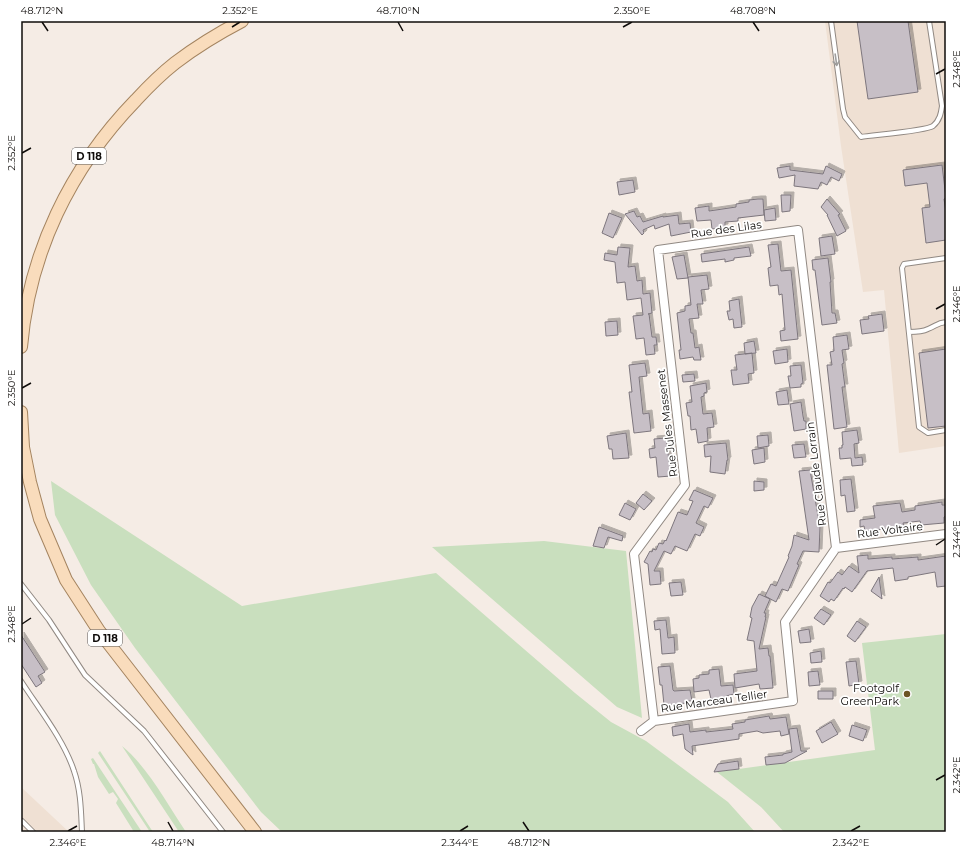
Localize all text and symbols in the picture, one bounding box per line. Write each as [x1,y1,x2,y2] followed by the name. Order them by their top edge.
[21,4,63,17] text: 48.712°N
[222,4,258,17] text: 2.352°E
[376,4,420,17] text: 48.710°N
[614,4,651,17] text: 2.350°E
[730,4,776,17] text: 48.708°N
[950,50,963,88] text: 2.348°E
[832,53,840,66] one-way arrow
[5,135,18,171] text: 2.352°E
[72,148,106,164] road number: D 118
[690,217,763,241] street label: Rue des Lilas
[950,285,963,323] text: 2.346°E
[653,368,681,478] street label: Rue Jules Massenet
[5,369,18,406] text: 2.350°E
[803,421,829,527] street label: Rue Claude Lorrain
[856,519,924,541] street label: Rue Voltaire
[950,520,963,558] text: 2.344°E
[5,605,18,643] text: 2.348°E
[88,630,122,646] road number: D 118
[840,681,900,708] place label: Footgolf GreenPark
[660,687,768,715] street label: Rue Marceau Tellier
[902,689,912,699] marker: Footgolf GreenPark
[950,756,963,793] text: 2.342°E
[49,836,87,849] text: 2.346°E
[151,836,195,849] text: 48.714°N
[441,836,479,849] text: 2.344°E
[508,836,550,849] text: 48.712°N
[833,836,870,849] text: 2.342°E

